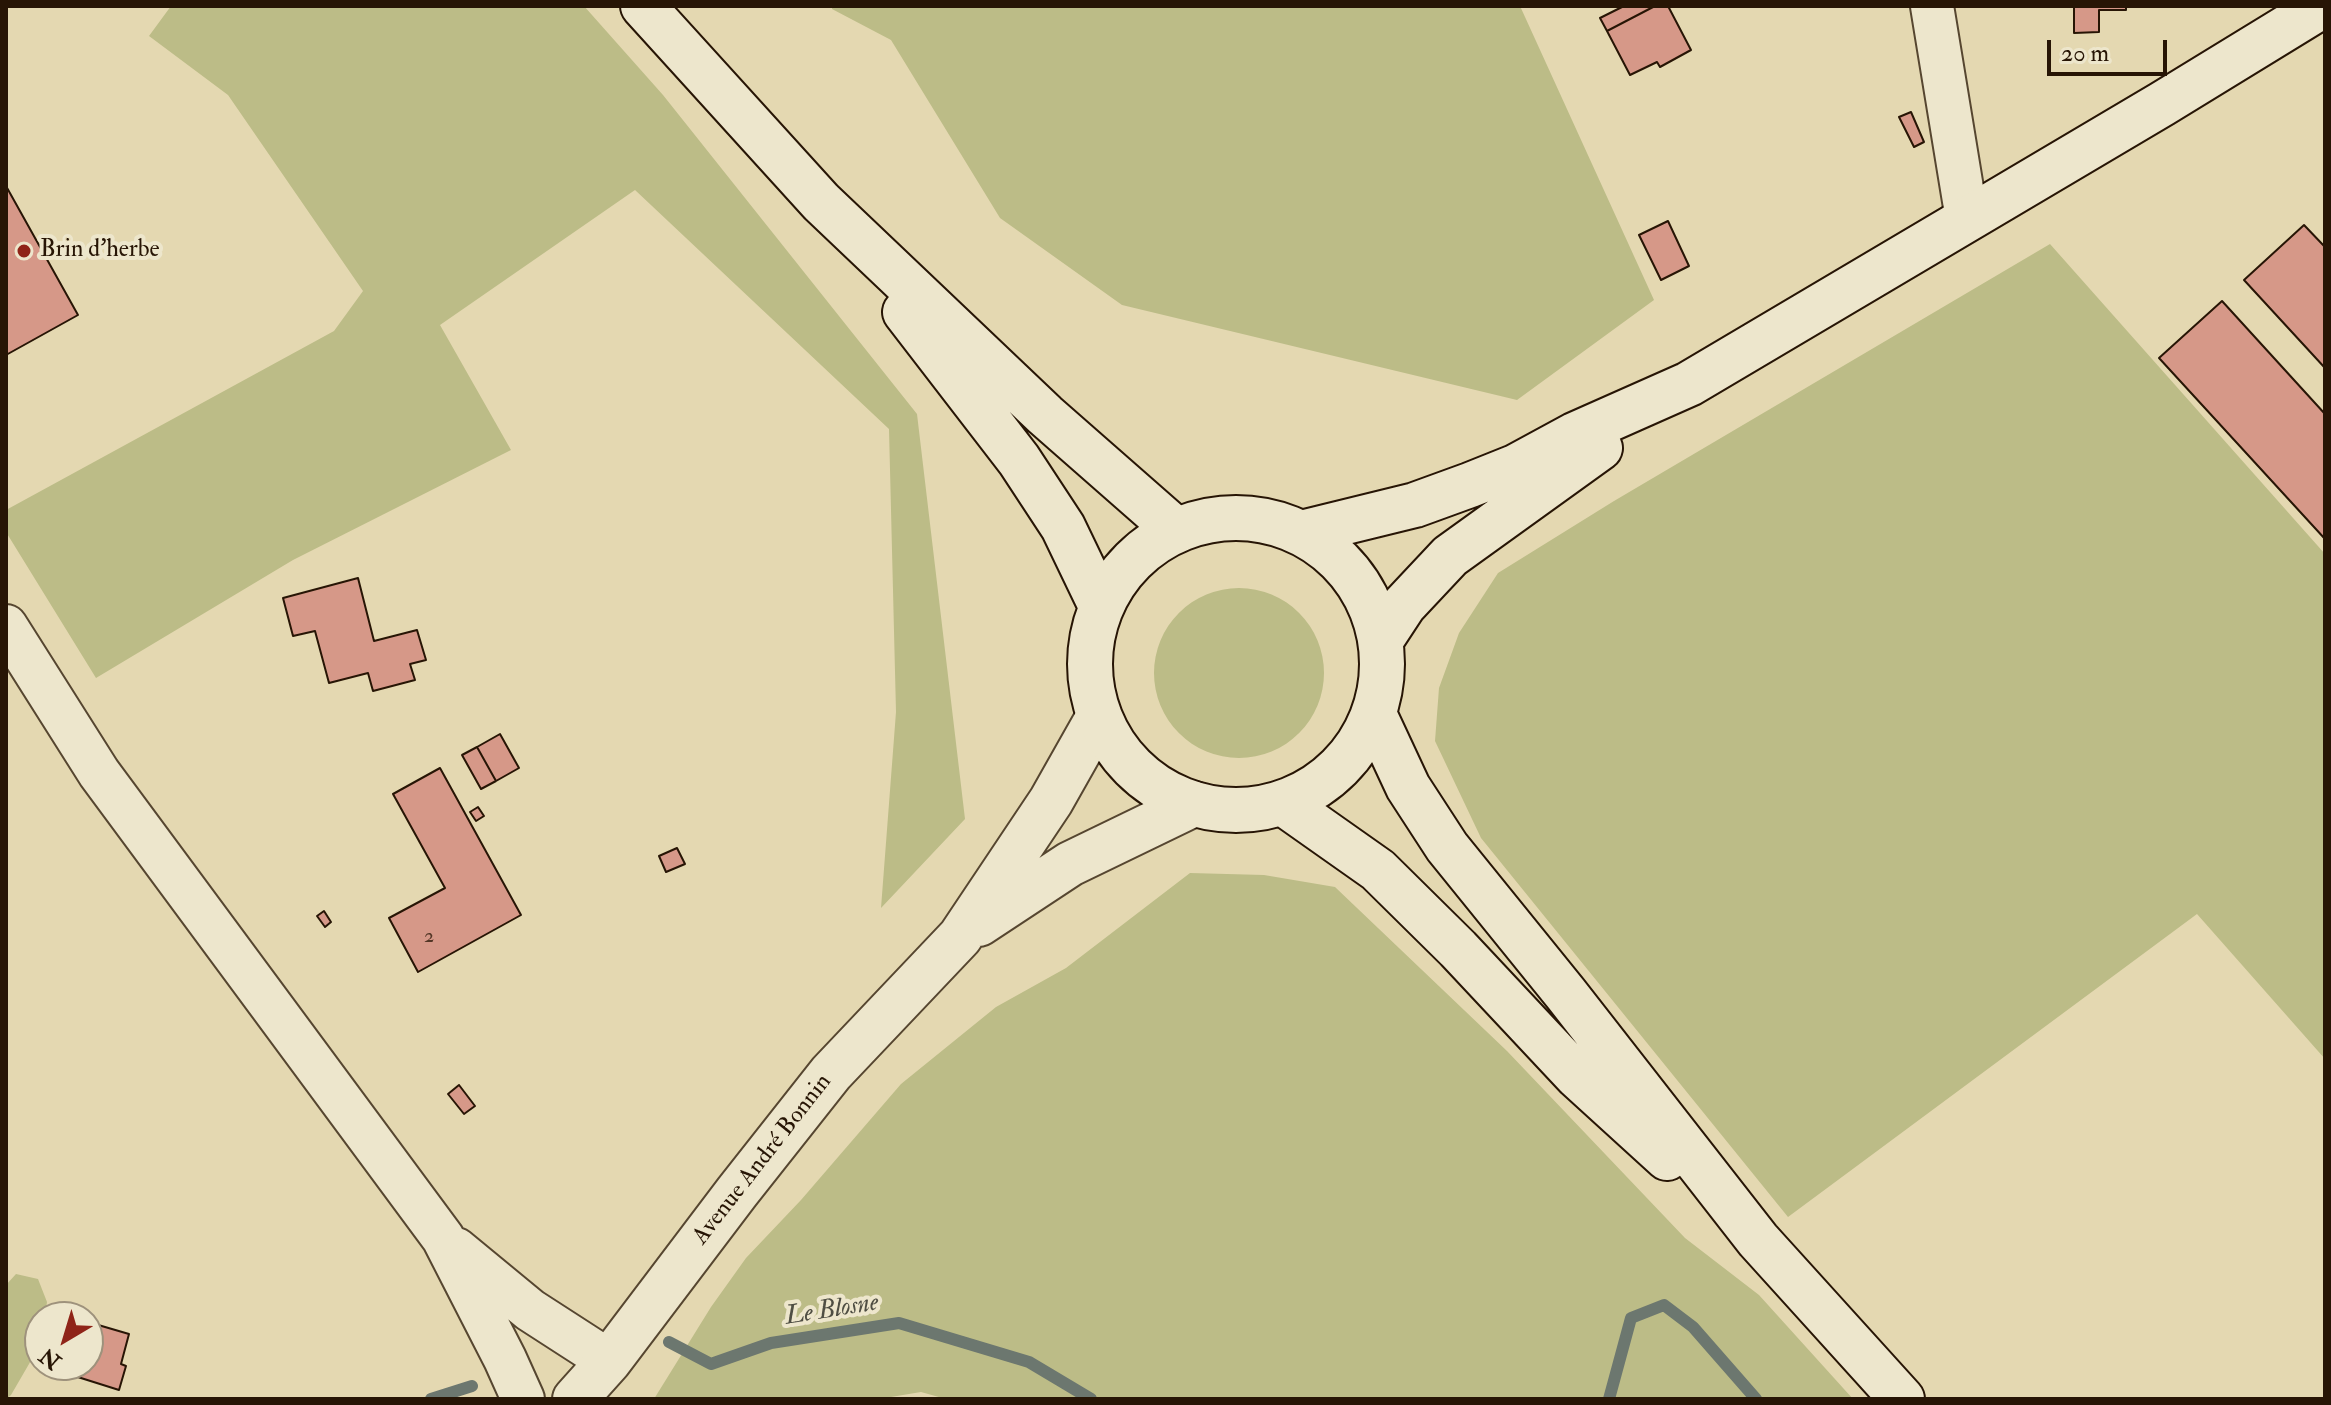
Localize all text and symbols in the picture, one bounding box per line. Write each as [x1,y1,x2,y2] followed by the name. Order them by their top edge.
[2051,24,2171,74] scale bar
[2061,38,2109,69] text: 20 m
[40,237,160,265] place label: Brin d'herbe
[15,242,33,260] marker: Brin d'herbe
[424,926,434,950] house number: 2
[687,1069,839,1251] street label: Avenue André Bonnin
[783,1288,881,1334] water label: Le Blosne
[24,1301,104,1381] north arrow
[34,1341,67,1375] text: N

